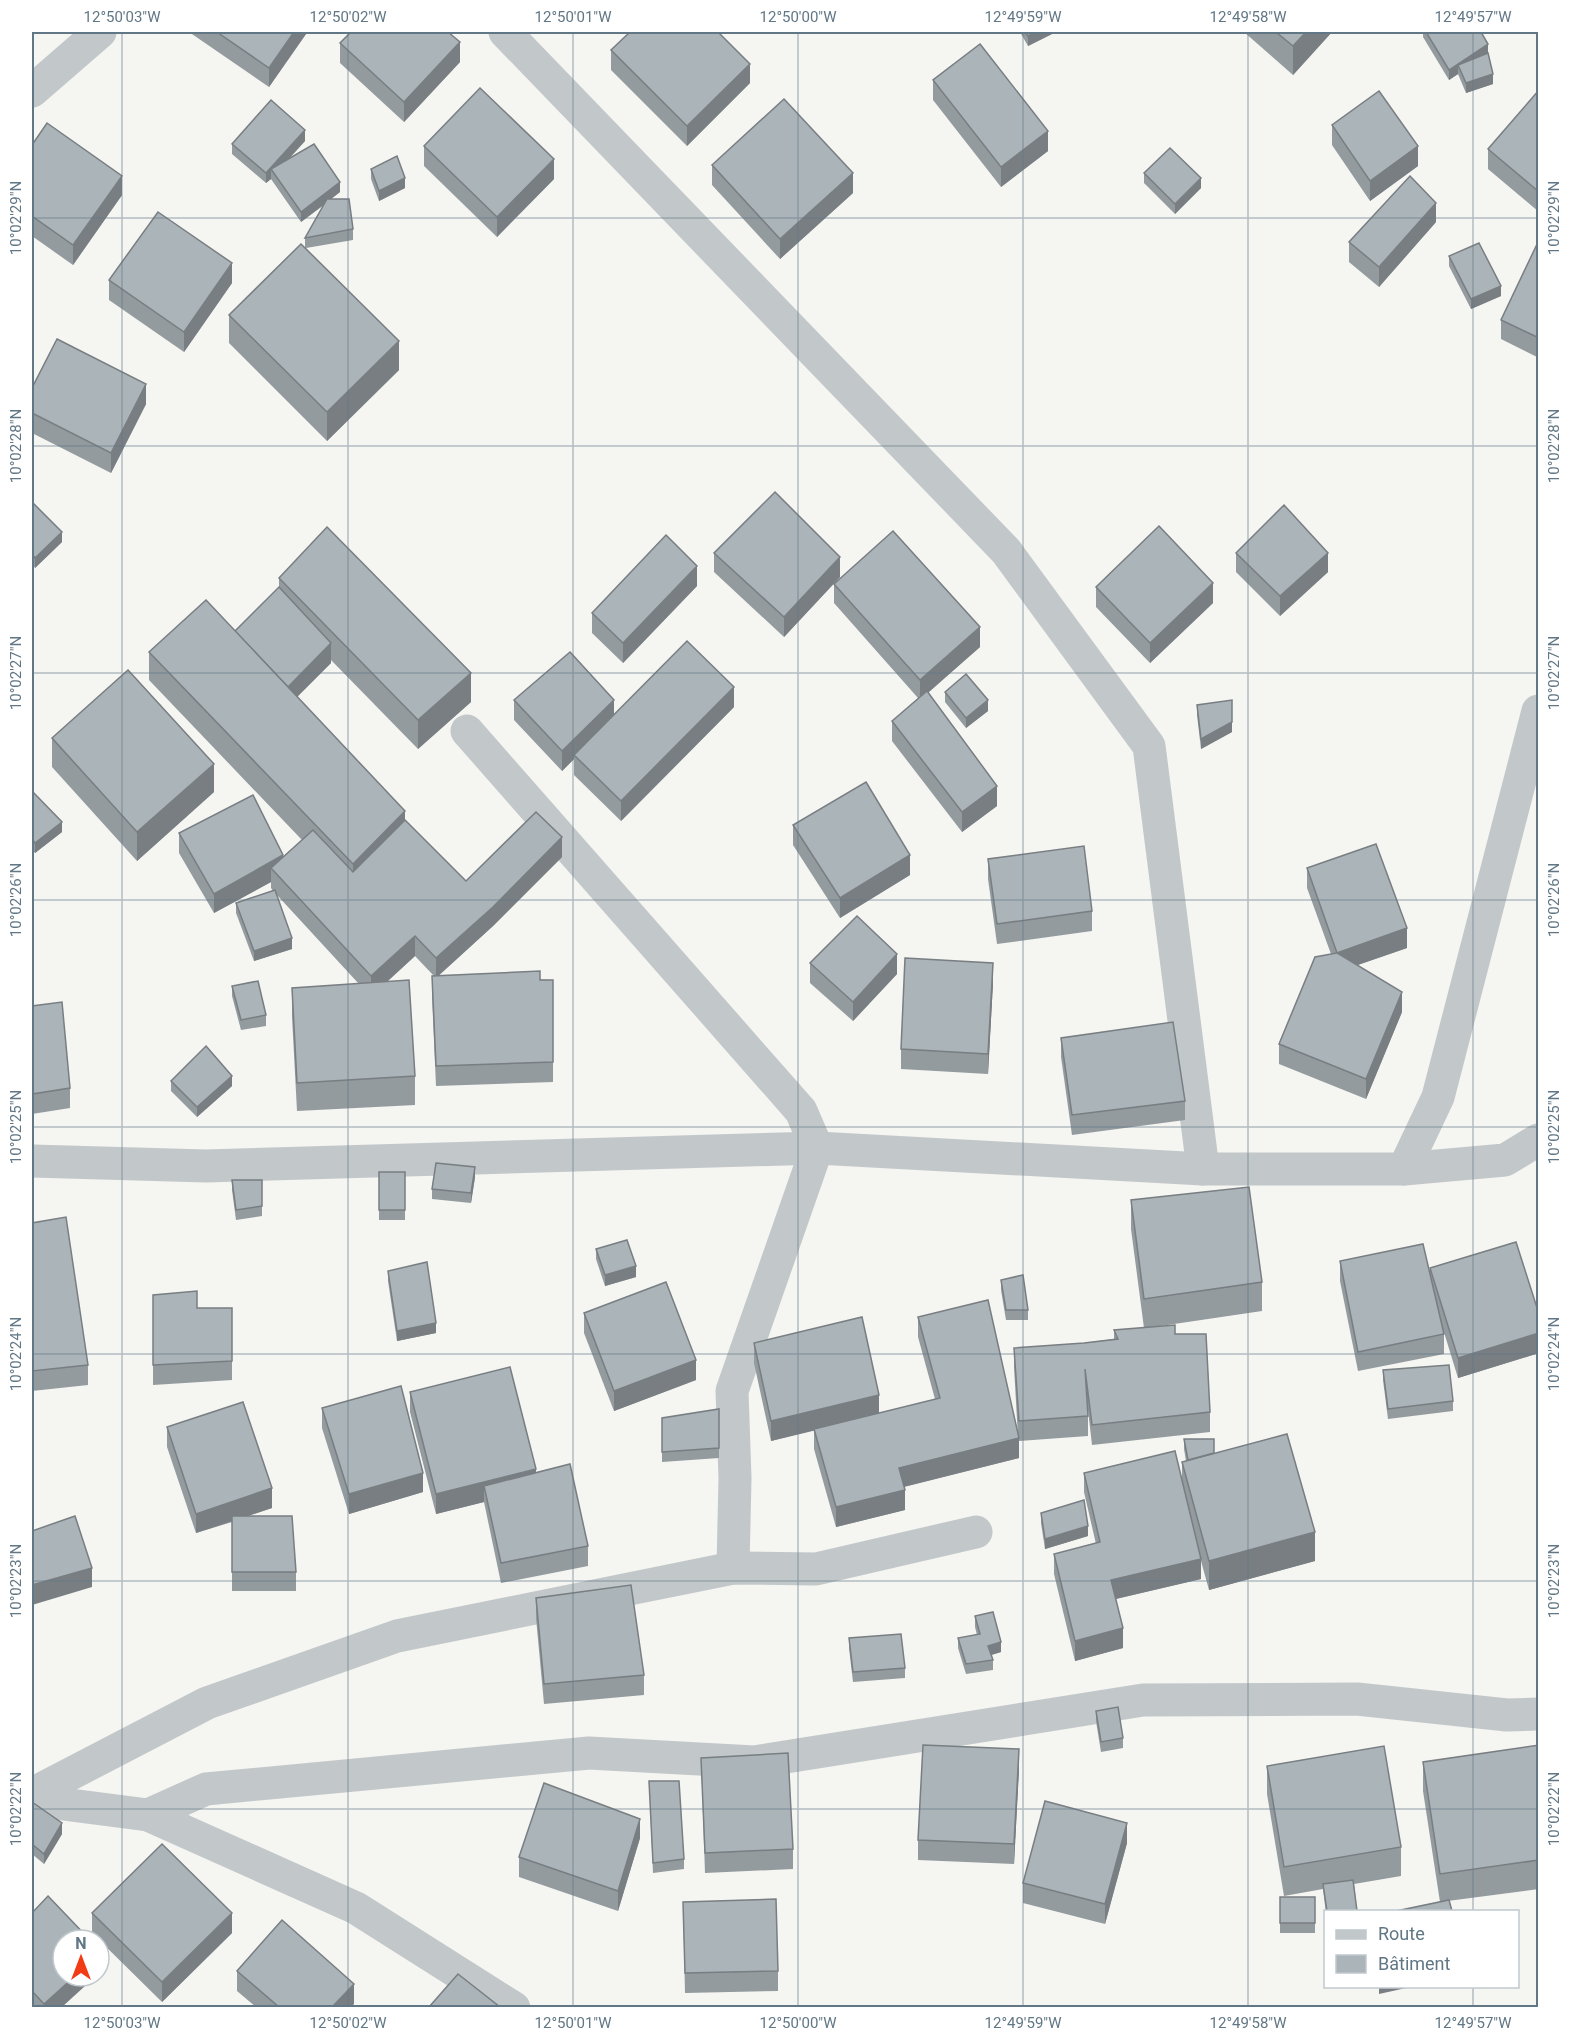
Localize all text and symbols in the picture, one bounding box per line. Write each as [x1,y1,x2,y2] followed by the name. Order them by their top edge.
[84,8,160,26] text: 12°50'03"W
[310,8,386,26] text: 12°50'02"W
[535,8,611,26] text: 12°50'01"W
[760,8,836,26] text: 12°50'00"W
[985,8,1061,26] text: 12°49'59"W
[1210,8,1286,26] text: 12°49'58"W
[1435,8,1511,26] text: 12°49'57"W
[7,181,25,255] text: 10°02'29"N
[1545,181,1563,255] text: 10°02'29"N
[7,409,25,483] text: 10°02'28"N
[1545,409,1563,483] text: 10°02'28"N
[7,636,25,710] text: 10°02'27"N
[1545,636,1563,710] text: 10°02'27"N
[7,863,25,937] text: 10°02'26"N
[1545,863,1563,937] text: 10°02'26"N
[7,1090,25,1164] text: 10°02'25"N
[1545,1090,1563,1164] text: 10°02'25"N
[7,1317,25,1391] text: 10°02'24"N
[1545,1317,1563,1391] text: 10°02'24"N
[7,1544,25,1618] text: 10°02'23"N
[1545,1544,1563,1618] text: 10°02'23"N
[7,1772,25,1846] text: 10°02'22"N
[1545,1772,1563,1846] text: 10°02'22"N
[1324,1910,1519,1988] legend
[1378,1923,1425,1944] text: Route
[51,1928,111,1988] north arrow
[75,1934,87,1953] text: N
[1378,1953,1451,1974] text: Bâtiment
[84,2014,160,2032] text: 12°50'03"W
[310,2014,386,2032] text: 12°50'02"W
[535,2014,611,2032] text: 12°50'01"W
[760,2014,836,2032] text: 12°50'00"W
[985,2014,1061,2032] text: 12°49'59"W
[1210,2014,1286,2032] text: 12°49'58"W
[1435,2014,1511,2032] text: 12°49'57"W

